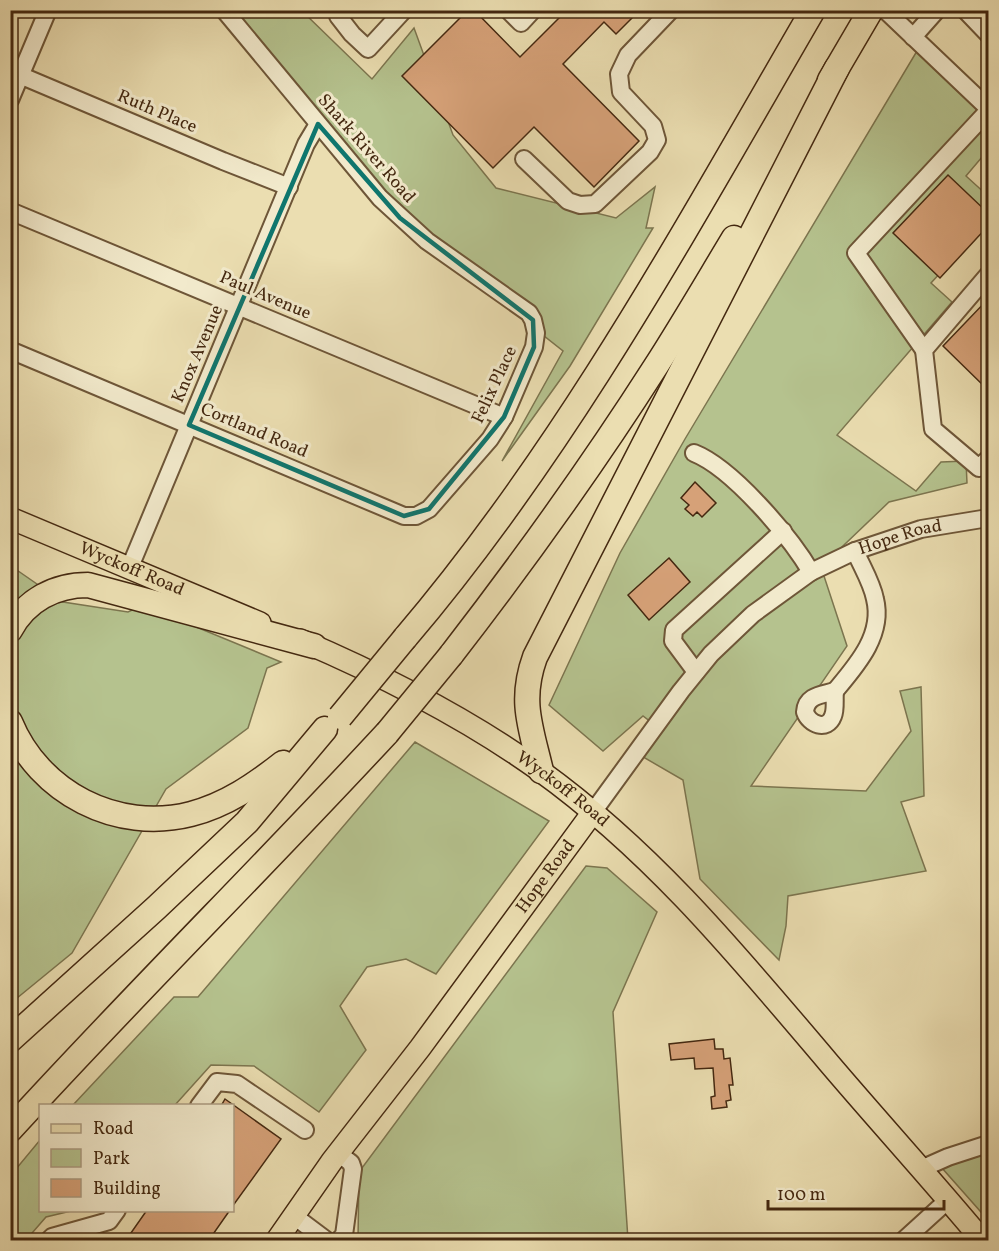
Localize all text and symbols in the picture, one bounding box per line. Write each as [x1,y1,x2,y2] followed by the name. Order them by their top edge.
[113,84,201,140] street label: Ruth Place
[311,89,421,209] street label: Shark River Road
[215,265,315,327] street label: Paul Avenue
[166,301,230,407] street label: Knox Avenue
[466,342,524,428] street label: Felix Place
[196,397,312,465] street label: Cortland Road
[855,513,944,562] street label: Hope Road
[75,536,188,602] street label: Wyckoff Road
[511,745,615,833] street label: Wyckoff Road
[510,834,581,919] street label: Hope Road
[39,1104,234,1212] legend
[93,1117,134,1142] text: Road
[93,1147,130,1172] text: Park
[768,1173,944,1211] scale bar
[93,1177,161,1202] text: Building
[777,1183,826,1208] text: 100 m

